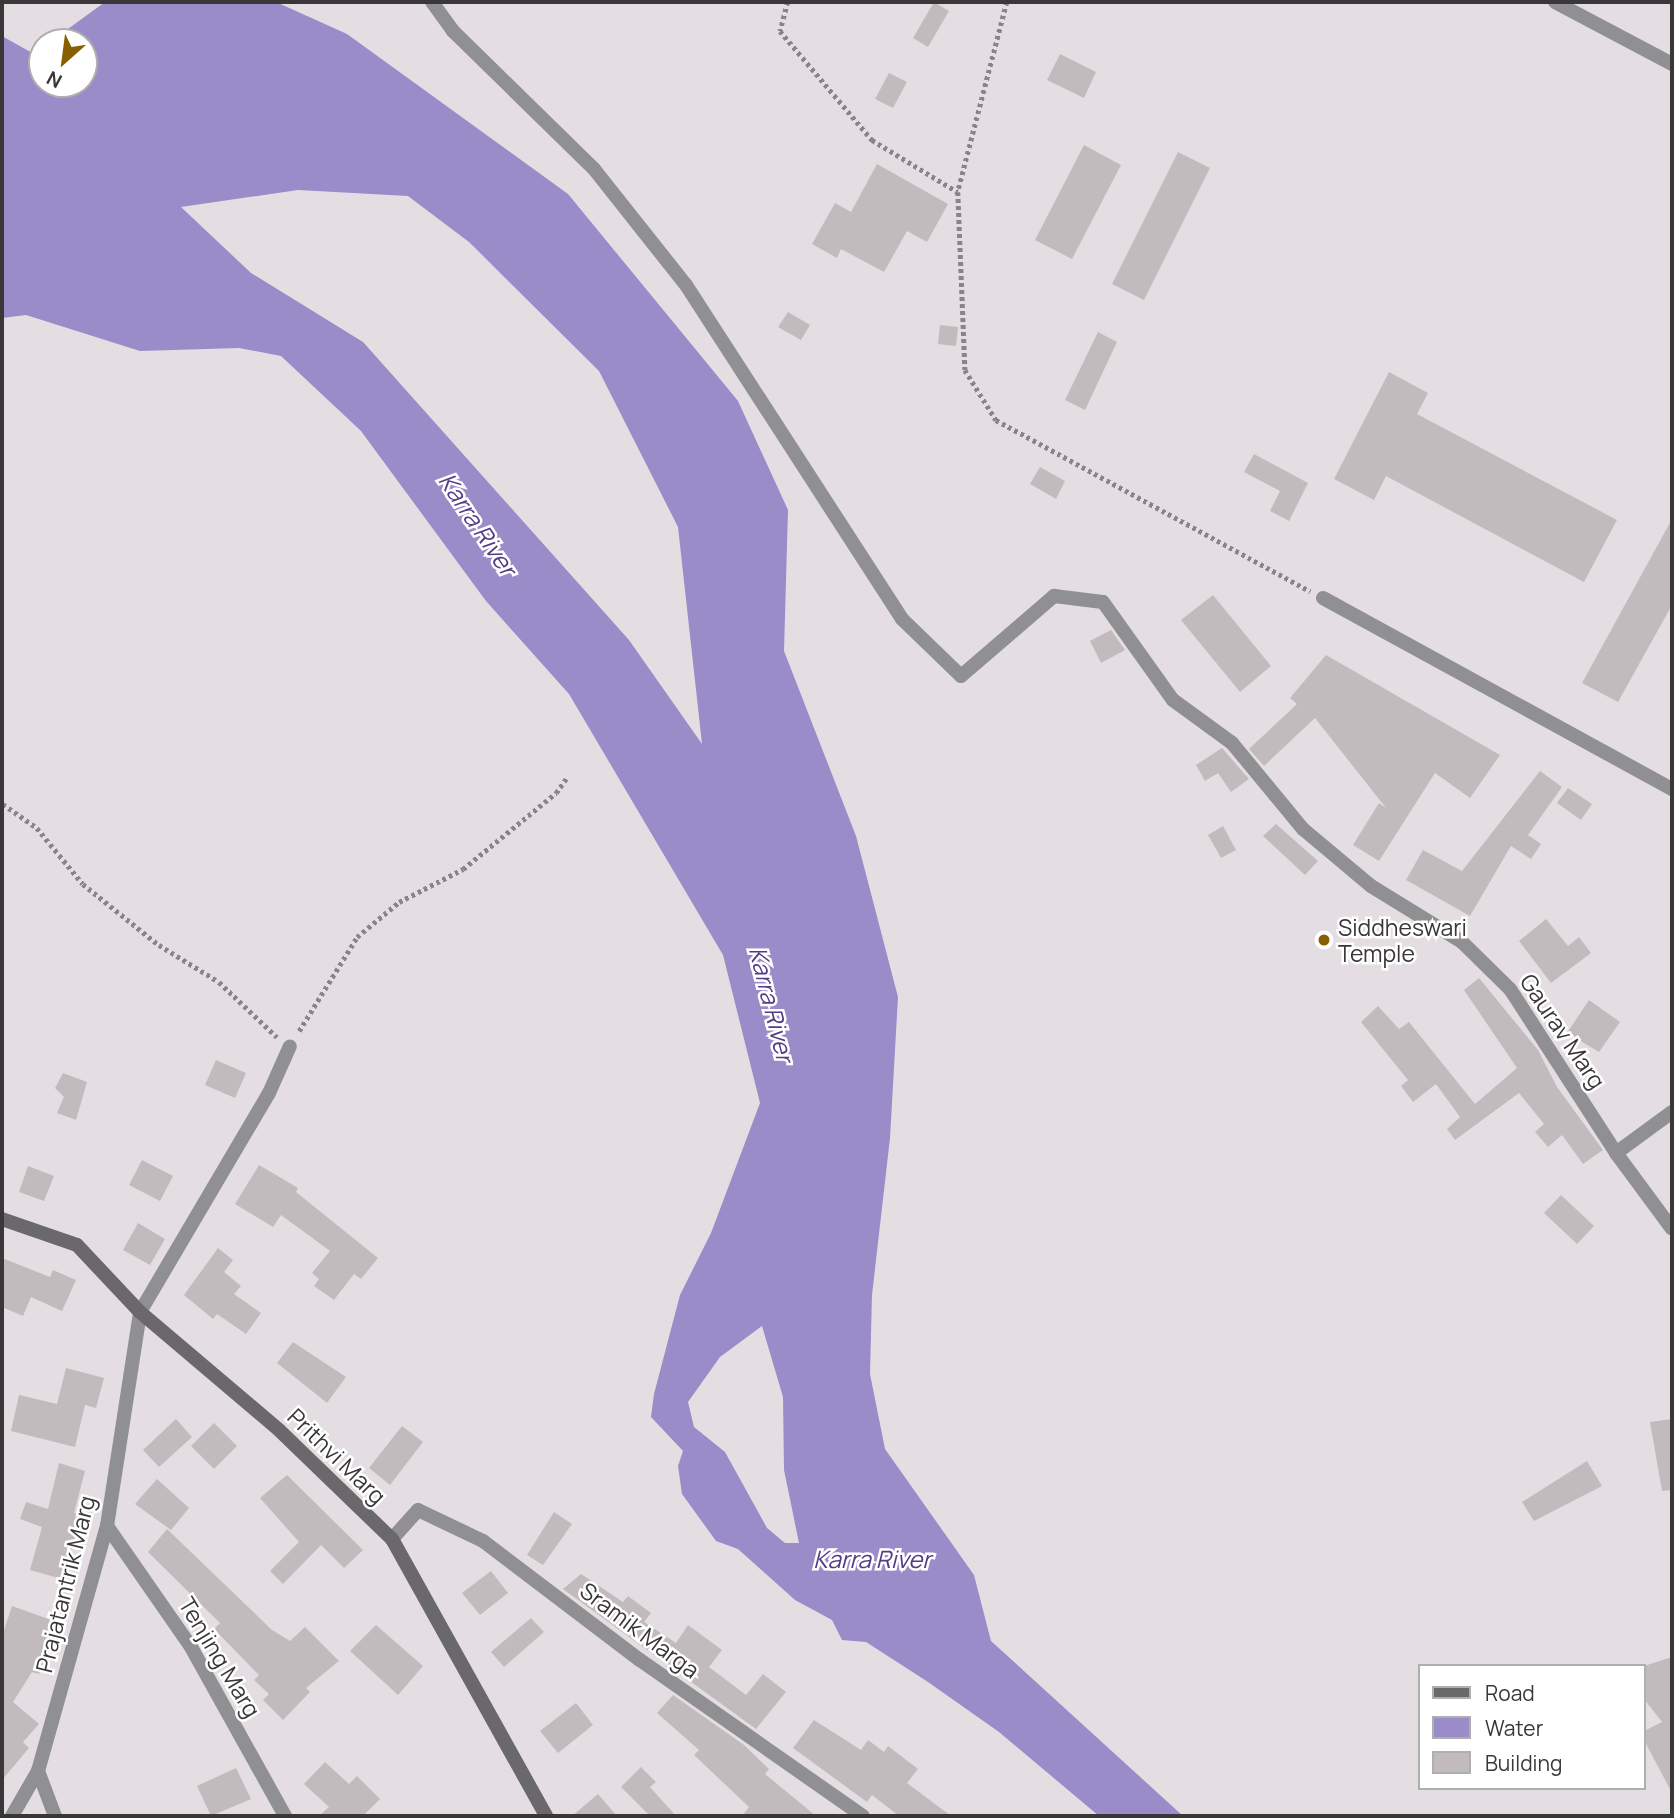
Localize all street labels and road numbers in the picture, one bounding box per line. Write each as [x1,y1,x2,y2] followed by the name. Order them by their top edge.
[1514,968,1612,1094] street label: Gaurav Marg
[282,1402,392,1510] street label: Prithvi Marg
[30,1493,100,1675] street label: Prajatantrik Marg
[575,1576,705,1684] street label: Sramik Marga
[173,1592,267,1722] street label: Tenjing Marg

